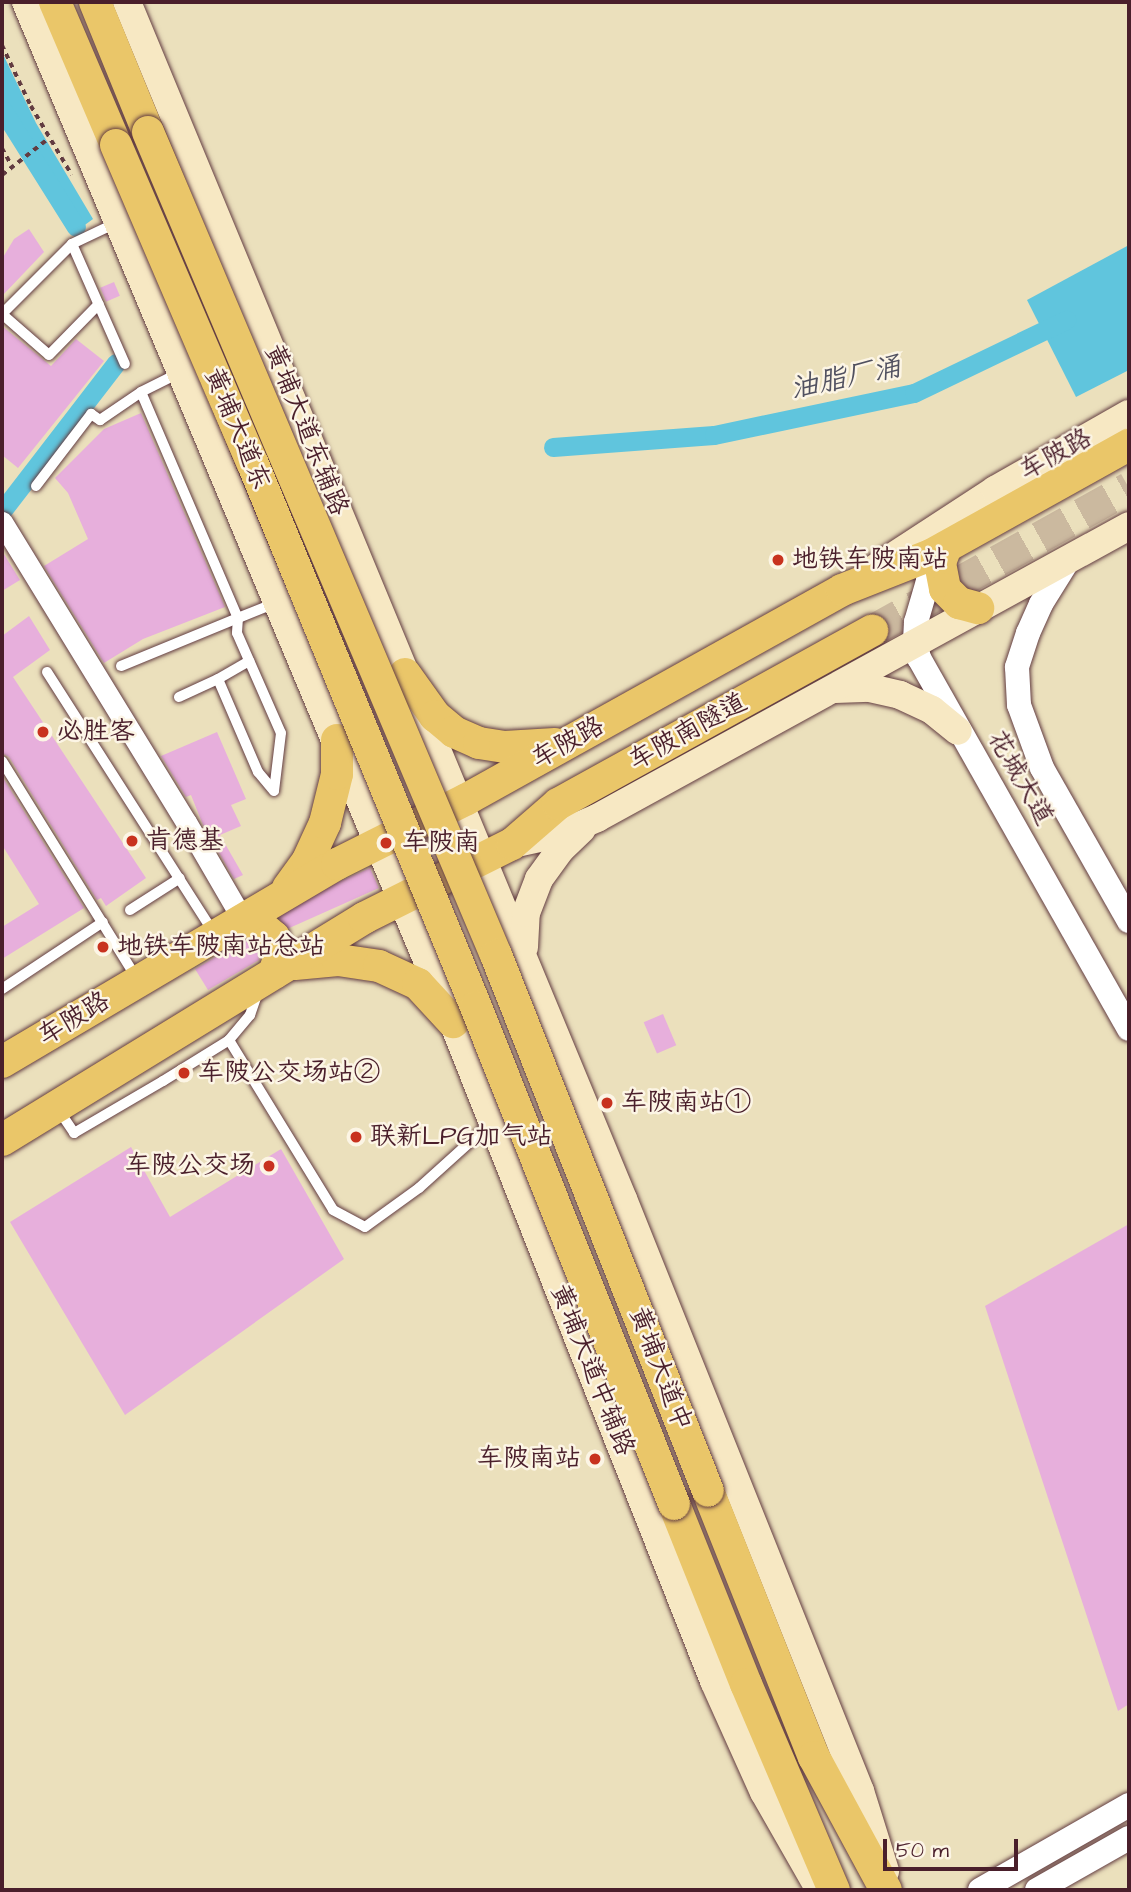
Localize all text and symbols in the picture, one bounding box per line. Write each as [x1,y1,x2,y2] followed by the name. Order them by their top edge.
[257,340,355,520] street label: 黄埔大道东辅路
[788,350,904,406] water label: 油脂厂涌
[197,363,277,495] street label: 黄埔大道东
[1014,422,1098,488] street label: 车陂路
[792,544,948,576] place label: 地铁车陂南站
[770,552,786,568] marker: 地铁车陂南站
[624,687,752,777] street label: 车陂南隧道
[526,710,610,776] street label: 车陂路
[57,716,135,748] place label: 必胜客
[35,724,51,740] marker: 必胜客
[980,725,1060,831] street label: 花城大道
[146,825,224,857] place label: 肯德基
[402,827,480,859] place label: 车陂南
[124,833,140,849] marker: 肯德基
[376,833,396,853] marker: 车陂南
[117,931,325,963] place label: 地铁车陂南站总站
[95,939,111,955] marker: 地铁车陂南站总站
[33,986,115,1052] street label: 车陂路
[198,1057,380,1089] place label: 车陂公交场站②
[176,1065,192,1081] marker: 车陂公交场站②
[621,1087,751,1119] place label: 车陂南站①
[599,1095,615,1111] marker: 车陂南站①
[370,1121,553,1153] place label: 联新LPG加气站
[348,1129,364,1145] marker: 联新LPG加气站
[125,1150,255,1182] place label: 车陂公交场
[261,1158,277,1174] marker: 车陂公交场
[543,1280,641,1460] street label: 黄埔大道中辅路
[622,1303,698,1435] street label: 黄埔大道中
[477,1443,581,1475] place label: 车陂南站
[587,1451,603,1467] marker: 车陂南站
[886,1826,1021,1870] scale bar
[896,1836,949,1865] text: 50 m

